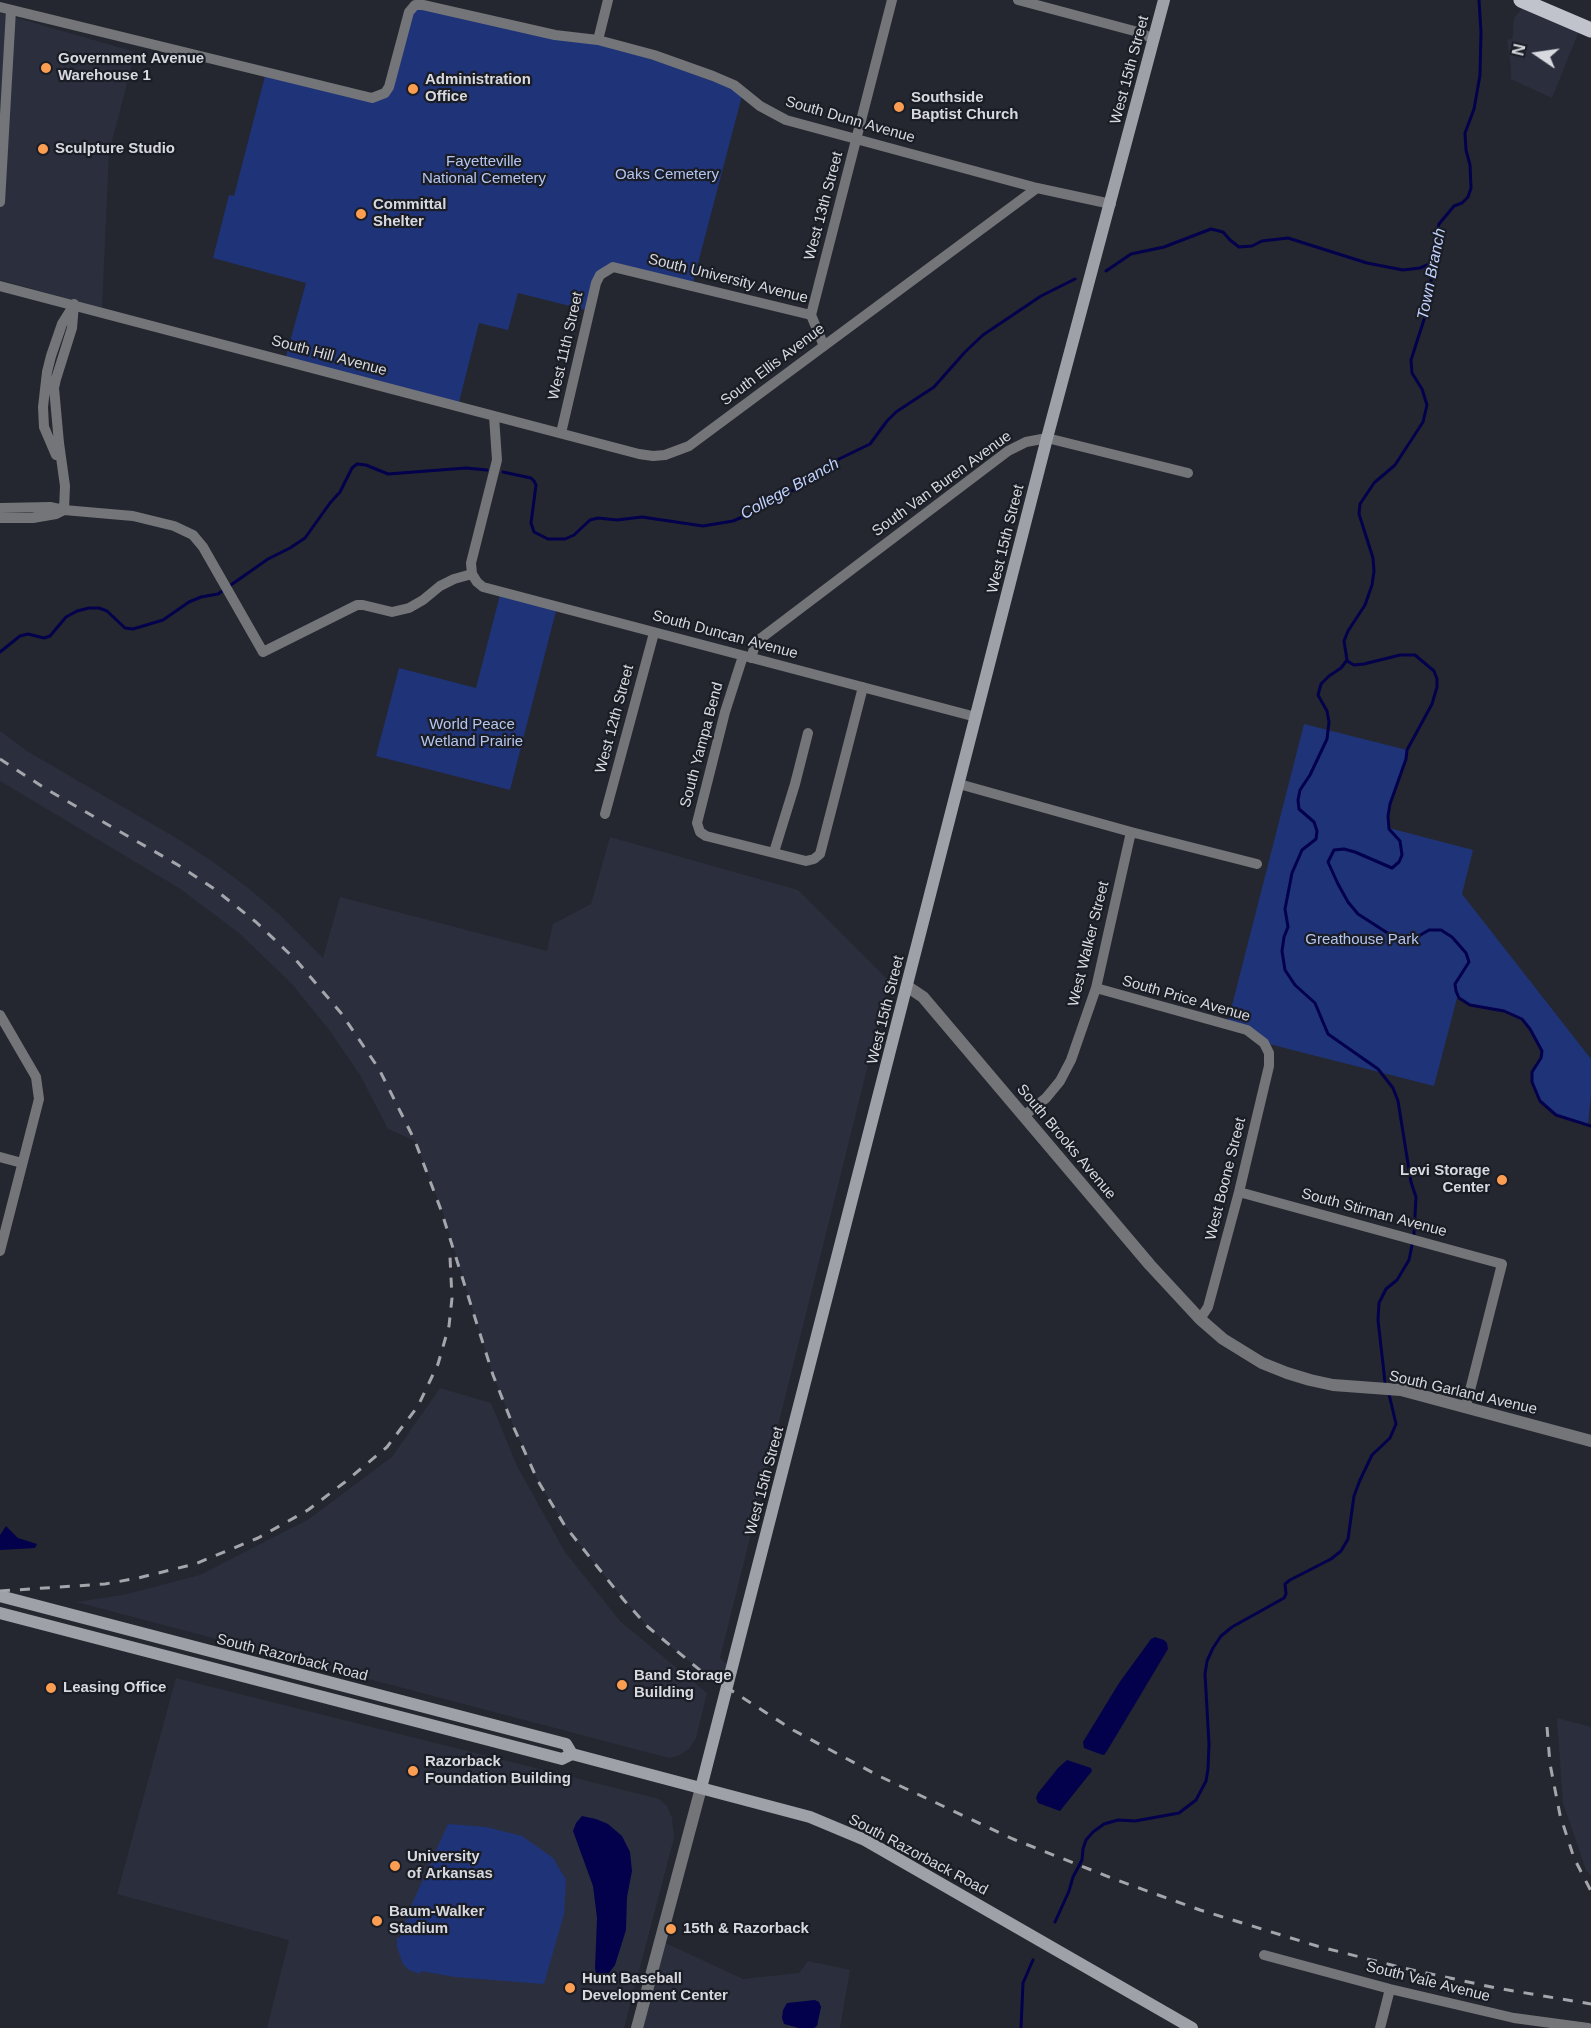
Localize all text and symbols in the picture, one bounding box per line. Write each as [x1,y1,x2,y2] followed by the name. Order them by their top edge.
[1107,14,1153,126] street label: West 15th Street
[1507,24,1567,84] north arrow
[1509,42,1529,57] text: N
[58,50,204,85] place label: Government Avenue Warehouse 1
[39,61,53,75] marker: Government Avenue Warehouse 1
[425,71,531,106] place label: Administration Office
[406,82,420,96] marker: Administration Office
[911,89,1019,124] place label: Southside Baptist Church
[783,93,917,147] street label: South Dunn Avenue
[892,100,906,114] marker: Southside Baptist Church
[55,140,175,158] place label: Sculpture Studio
[36,142,50,156] marker: Sculpture Studio
[801,150,847,262] street label: West 13th Street
[422,153,546,188] park label: Fayetteville National Cemetery
[615,166,719,184] park label: Oaks Cemetery
[373,196,446,231] place label: Committal Shelter
[354,207,368,221] marker: Committal Shelter
[1414,227,1450,321] water label: Town Branch
[646,250,810,308] street label: South University Avenue
[545,290,587,402] street label: West 11th Street
[717,320,829,410] street label: South Ellis Avenue
[269,332,389,380] street label: South Hill Avenue
[869,427,1015,541] street label: South Van Buren Avenue
[738,454,842,524] water label: College Branch
[984,483,1028,595] street label: West 15th Street
[650,607,800,663] street label: South Duncan Avenue
[592,663,638,775] street label: West 12th Street
[677,680,727,810] street label: South Yampa Bend
[421,716,523,751] park label: World Peace Wetland Prairie
[1065,880,1113,1008] street label: West Walker Street
[1305,931,1419,949] park label: Greathouse Park
[864,954,908,1066] street label: West 15th Street
[1120,972,1252,1026] street label: South Price Avenue
[1013,1081,1119,1203] street label: South Brooks Avenue
[1202,1116,1250,1242] street label: West Boone Street
[1400,1162,1490,1197] place label: Levi Storage Center
[1495,1173,1509,1187] marker: Levi Storage Center
[1299,1185,1449,1241] street label: South Stirman Avenue
[1387,1367,1539,1419] street label: South Garland Avenue
[742,1425,788,1537] street label: West 15th Street
[215,1631,369,1685] street label: South Razorback Road
[634,1667,732,1702] place label: Band Storage Building
[615,1678,629,1692] marker: Band Storage Building
[63,1679,166,1697] place label: Leasing Office
[44,1681,58,1695] marker: Leasing Office
[425,1753,571,1788] place label: Razorback Foundation Building
[406,1764,420,1778] marker: Razorback Foundation Building
[845,1811,991,1899] street label: South Razorback Road
[407,1848,493,1883] place label: University of Arkansas
[388,1859,402,1873] marker: University of Arkansas
[389,1903,484,1938] place label: Baum-Walker Stadium
[370,1914,384,1928] marker: Baum-Walker Stadium
[683,1920,809,1938] place label: 15th & Razorback
[664,1922,678,1936] marker: 15th & Razorback
[1364,1958,1492,2006] street label: South Vale Avenue
[582,1970,728,2005] place label: Hunt Baseball Development Center
[563,1981,577,1995] marker: Hunt Baseball Development Center

